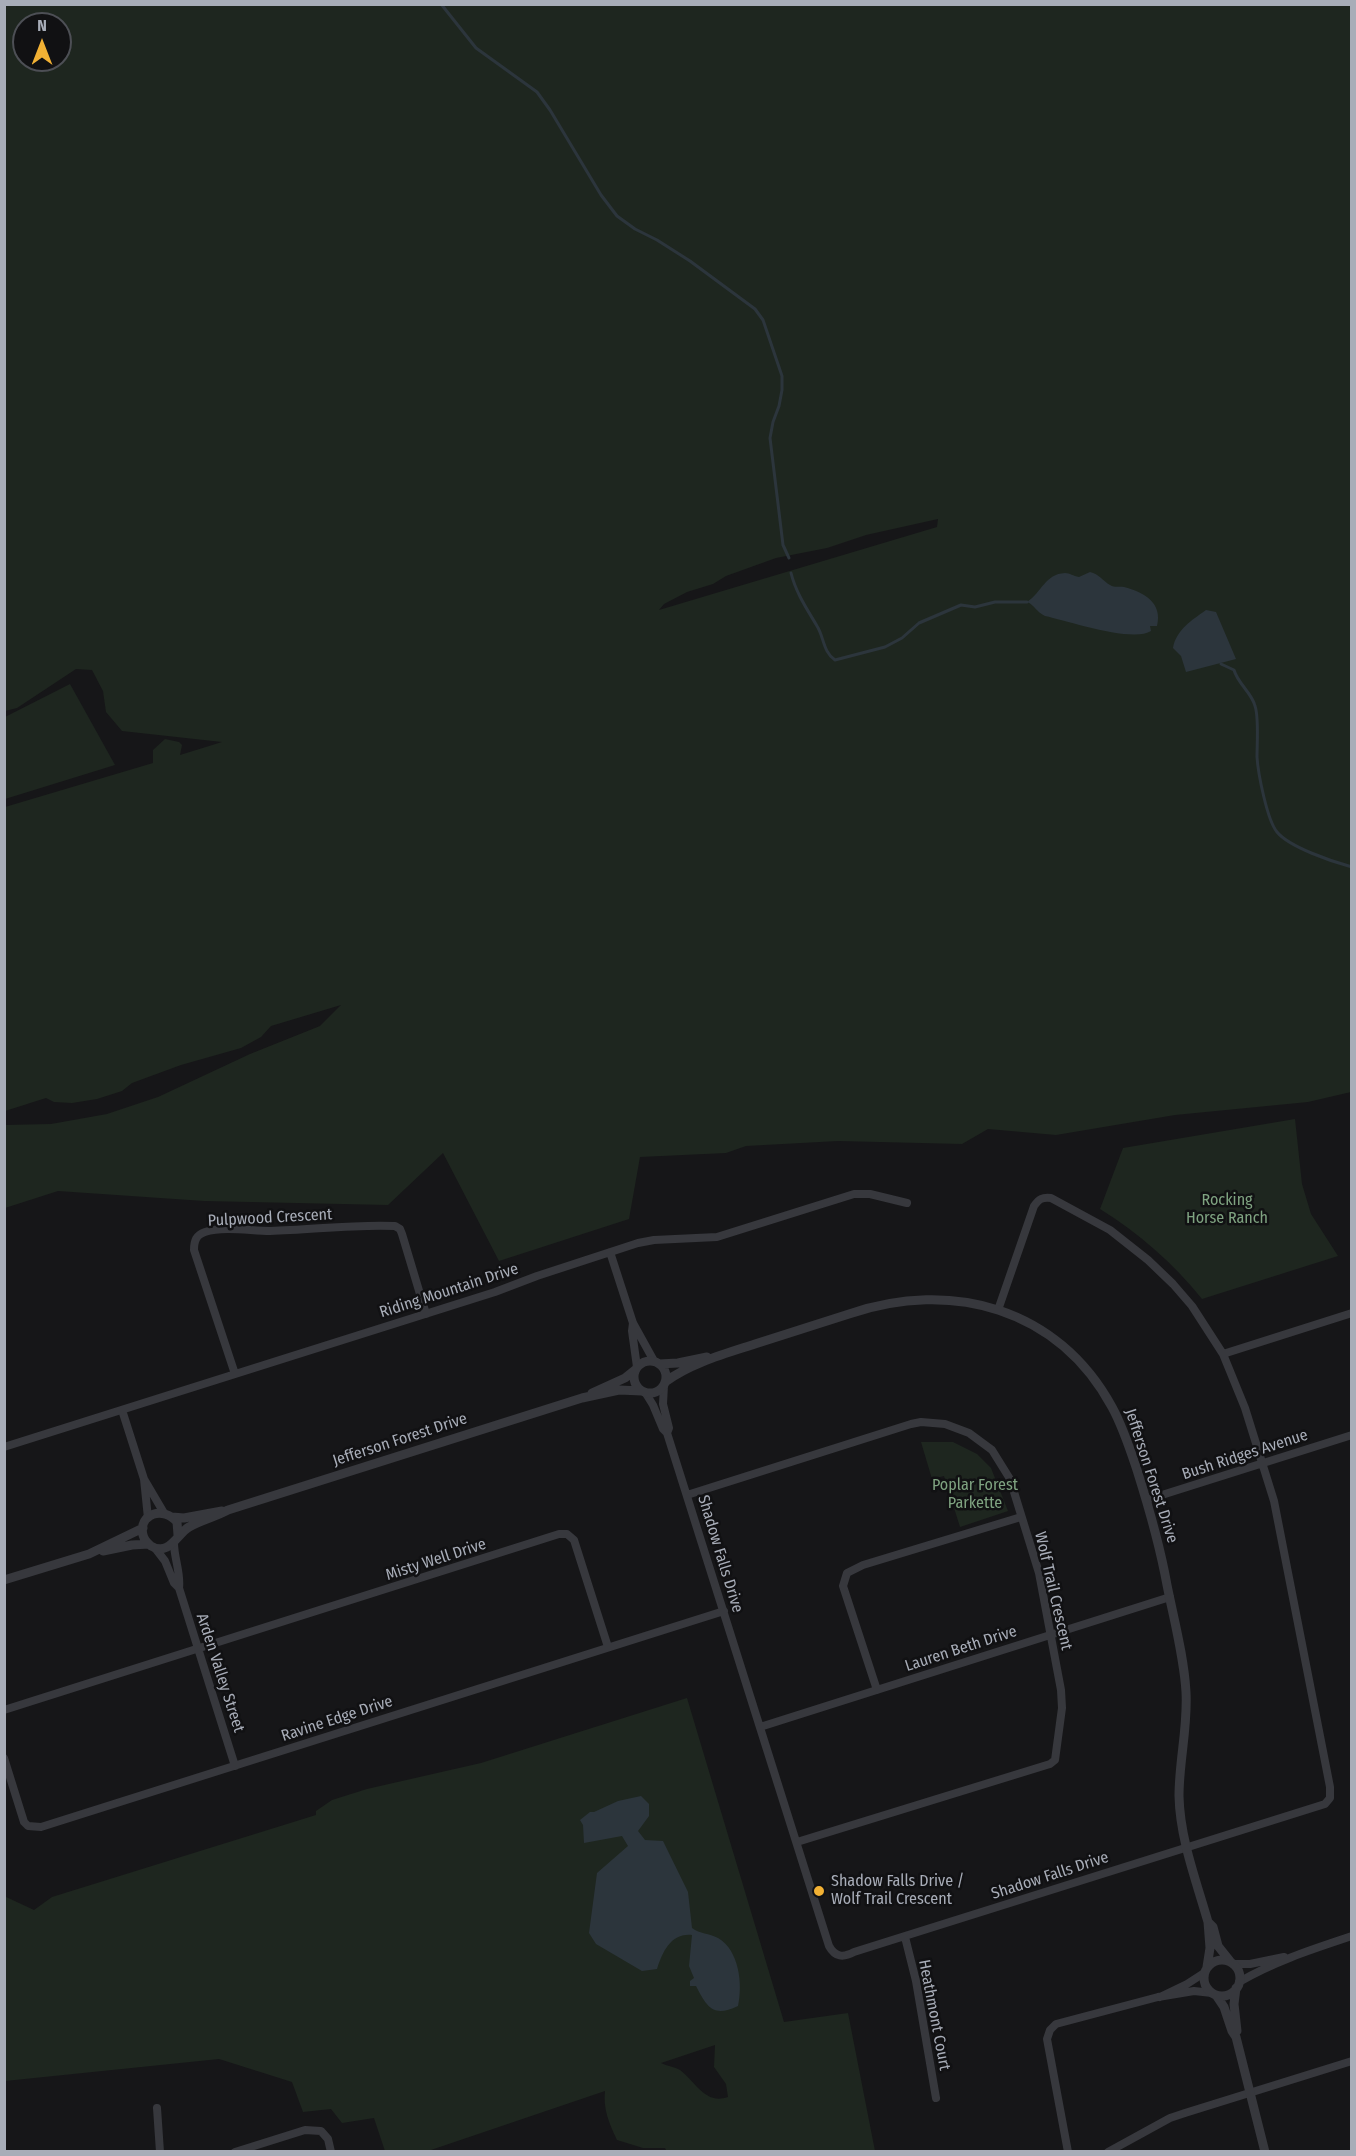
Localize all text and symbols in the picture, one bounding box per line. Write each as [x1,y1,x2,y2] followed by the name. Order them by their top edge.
[12,12,72,72] north arrow
[37,16,47,35] text: N
[1186,1191,1268,1229] park label: Rocking Horse Ranch
[207,1205,333,1231] street label: Pulpwood Crescent
[377,1260,521,1322] street label: Riding Mountain Drive
[1120,1406,1182,1546] street label: Jefferson Forest Drive
[330,1409,470,1471] street label: Jefferson Forest Drive
[1180,1426,1310,1484] street label: Bush Ridges Avenue
[932,1476,1018,1514] park label: Poplar Forest Parkette
[693,1493,747,1615] street label: Shadow Falls Drive
[1030,1530,1076,1652] street label: Wolf Trail Crescent
[384,1535,488,1585] street label: Misty Well Drive
[192,1611,248,1735] street label: Arden Valley Street
[903,1622,1019,1676] street label: Lauren Beth Drive
[279,1692,395,1746] street label: Ravine Edge Drive
[989,1848,1111,1904] street label: Shadow Falls Drive
[831,1872,964,1910] place label: Shadow Falls Drive / Wolf Trail Crescent
[812,1884,826,1898] marker: Shadow Falls Drive / Wolf Trail Crescent
[914,1958,954,2072] street label: Heathmont Court

